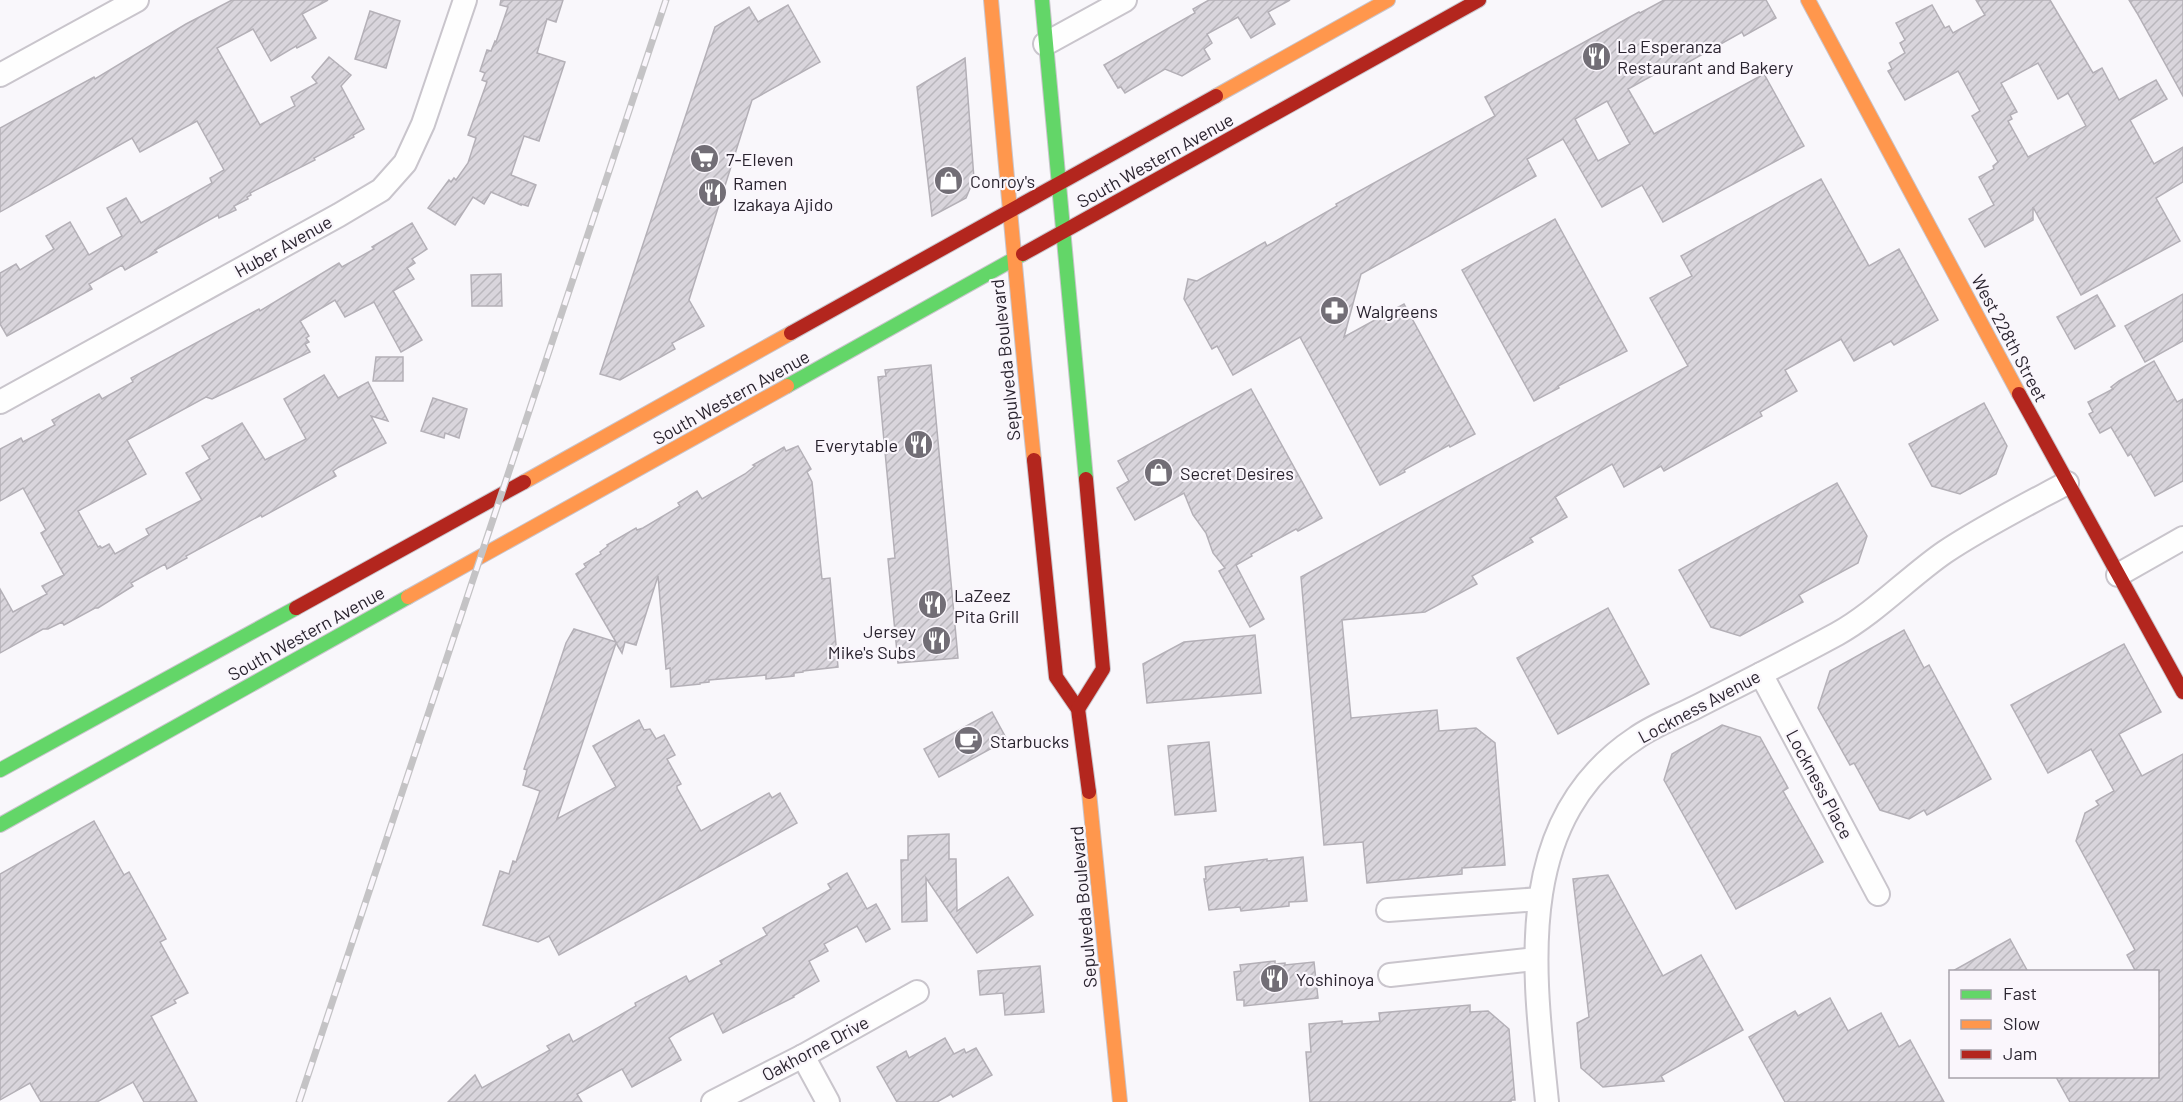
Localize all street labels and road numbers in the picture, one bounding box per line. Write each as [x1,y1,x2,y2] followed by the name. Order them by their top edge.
[1073,108,1237,212] street label: South Western Avenue
[230,210,336,282] street label: Huber Avenue
[1967,271,2053,405] street label: West 228th Street
[986,278,1024,442] street label: Sepulveda Boulevard
[649,345,813,449] street label: South Western Avenue
[224,581,388,685] street label: South Western Avenue
[1634,665,1764,747] street label: Lockness Avenue
[1782,725,1858,843] street label: Lockness Place
[1065,825,1101,989] street label: Sepulveda Boulevard
[758,1011,872,1085] street label: Oakhorne Drive

